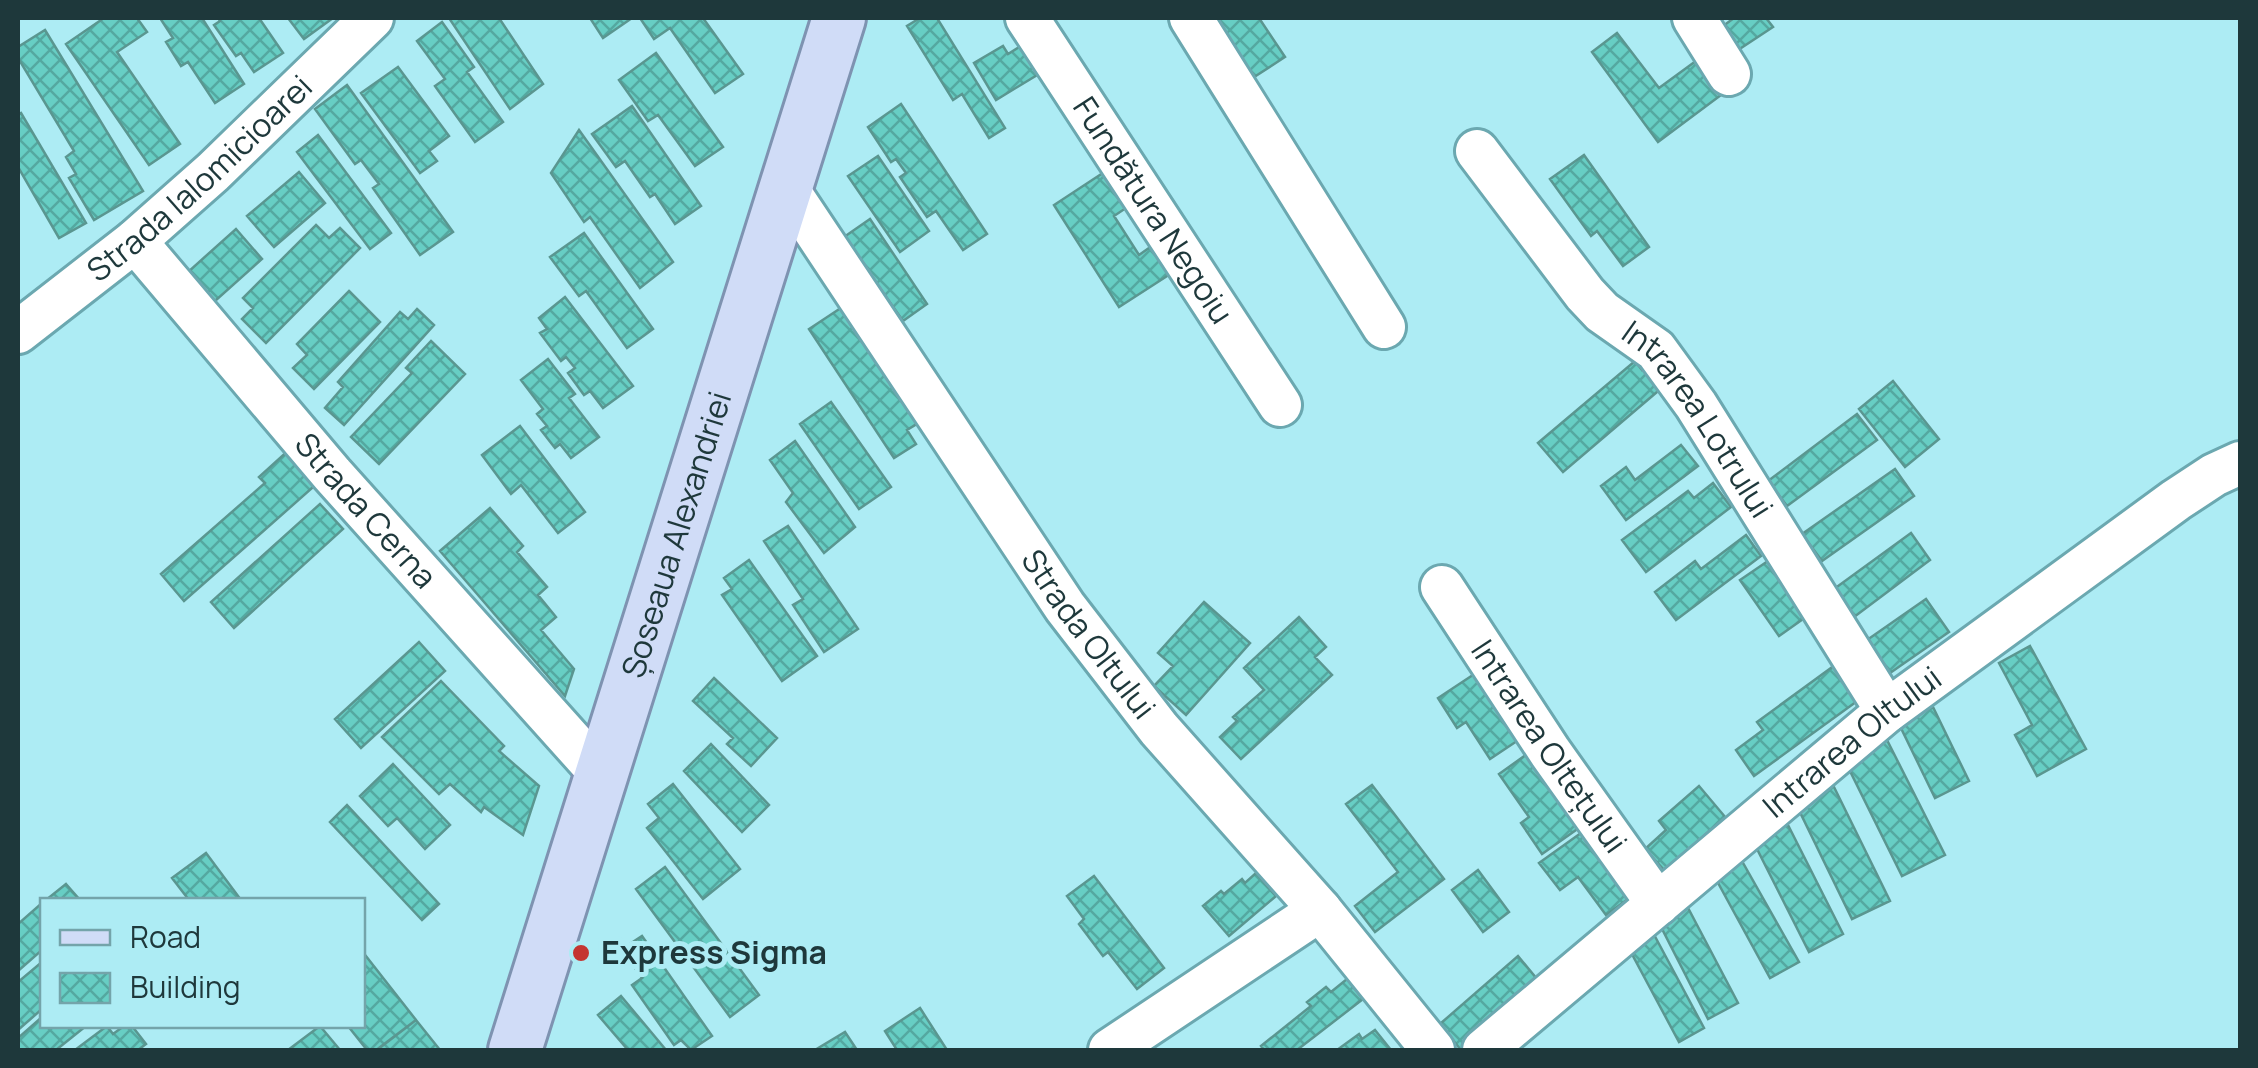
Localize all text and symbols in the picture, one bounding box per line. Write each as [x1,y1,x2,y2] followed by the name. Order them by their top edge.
[77,65,321,291] street label: Strada Ialomicioarei
[1063,88,1244,332] street label: Fundătura Negoiu
[1613,310,1784,526] street label: Intrarea Lotrului
[610,386,741,683] street label: Șoseaua Alexandriei
[285,423,447,598] street label: Strada Cerna
[1012,540,1166,728] street label: Strada Oltului
[1461,631,1638,861] street label: Intrarea Oltețului
[1753,656,1950,827] street label: Intrarea Oltului
[40,898,365,1028] legend
[130,916,201,957] text: Road
[601,930,827,974] place label: Express Sigma
[570,942,592,964] marker: Express Sigma
[130,966,241,1007] text: Building

